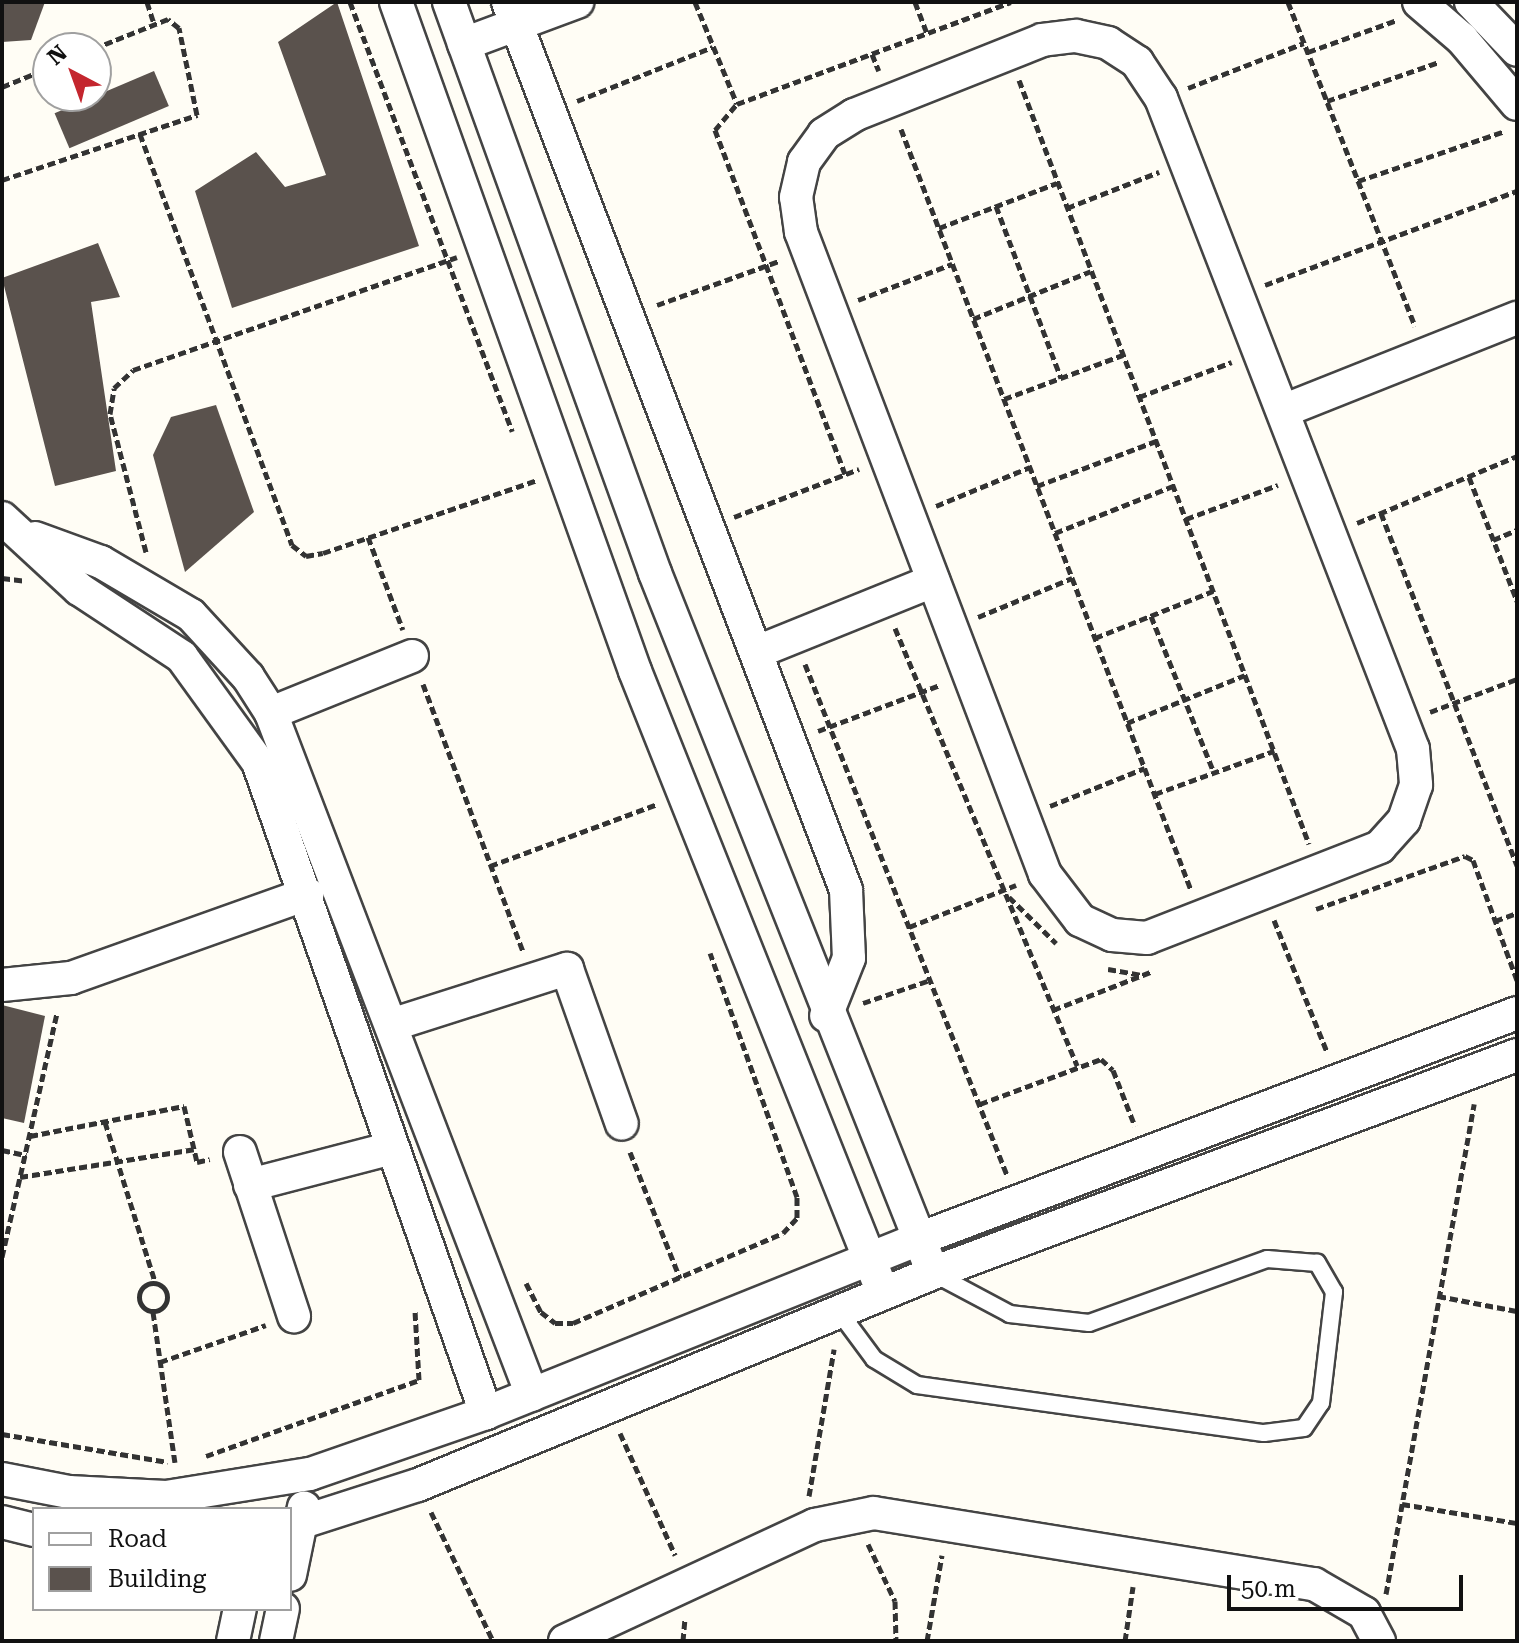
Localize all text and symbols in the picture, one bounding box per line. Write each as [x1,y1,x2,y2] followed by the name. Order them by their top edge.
[32,32,112,112] north arrow
[43,40,72,70] text: N
[32,1507,292,1611] legend
[108,1525,167,1553] text: Road
[1231,1559,1467,1609] scale bar
[108,1565,206,1593] text: Building
[1241,1575,1296,1603] text: 50 m

